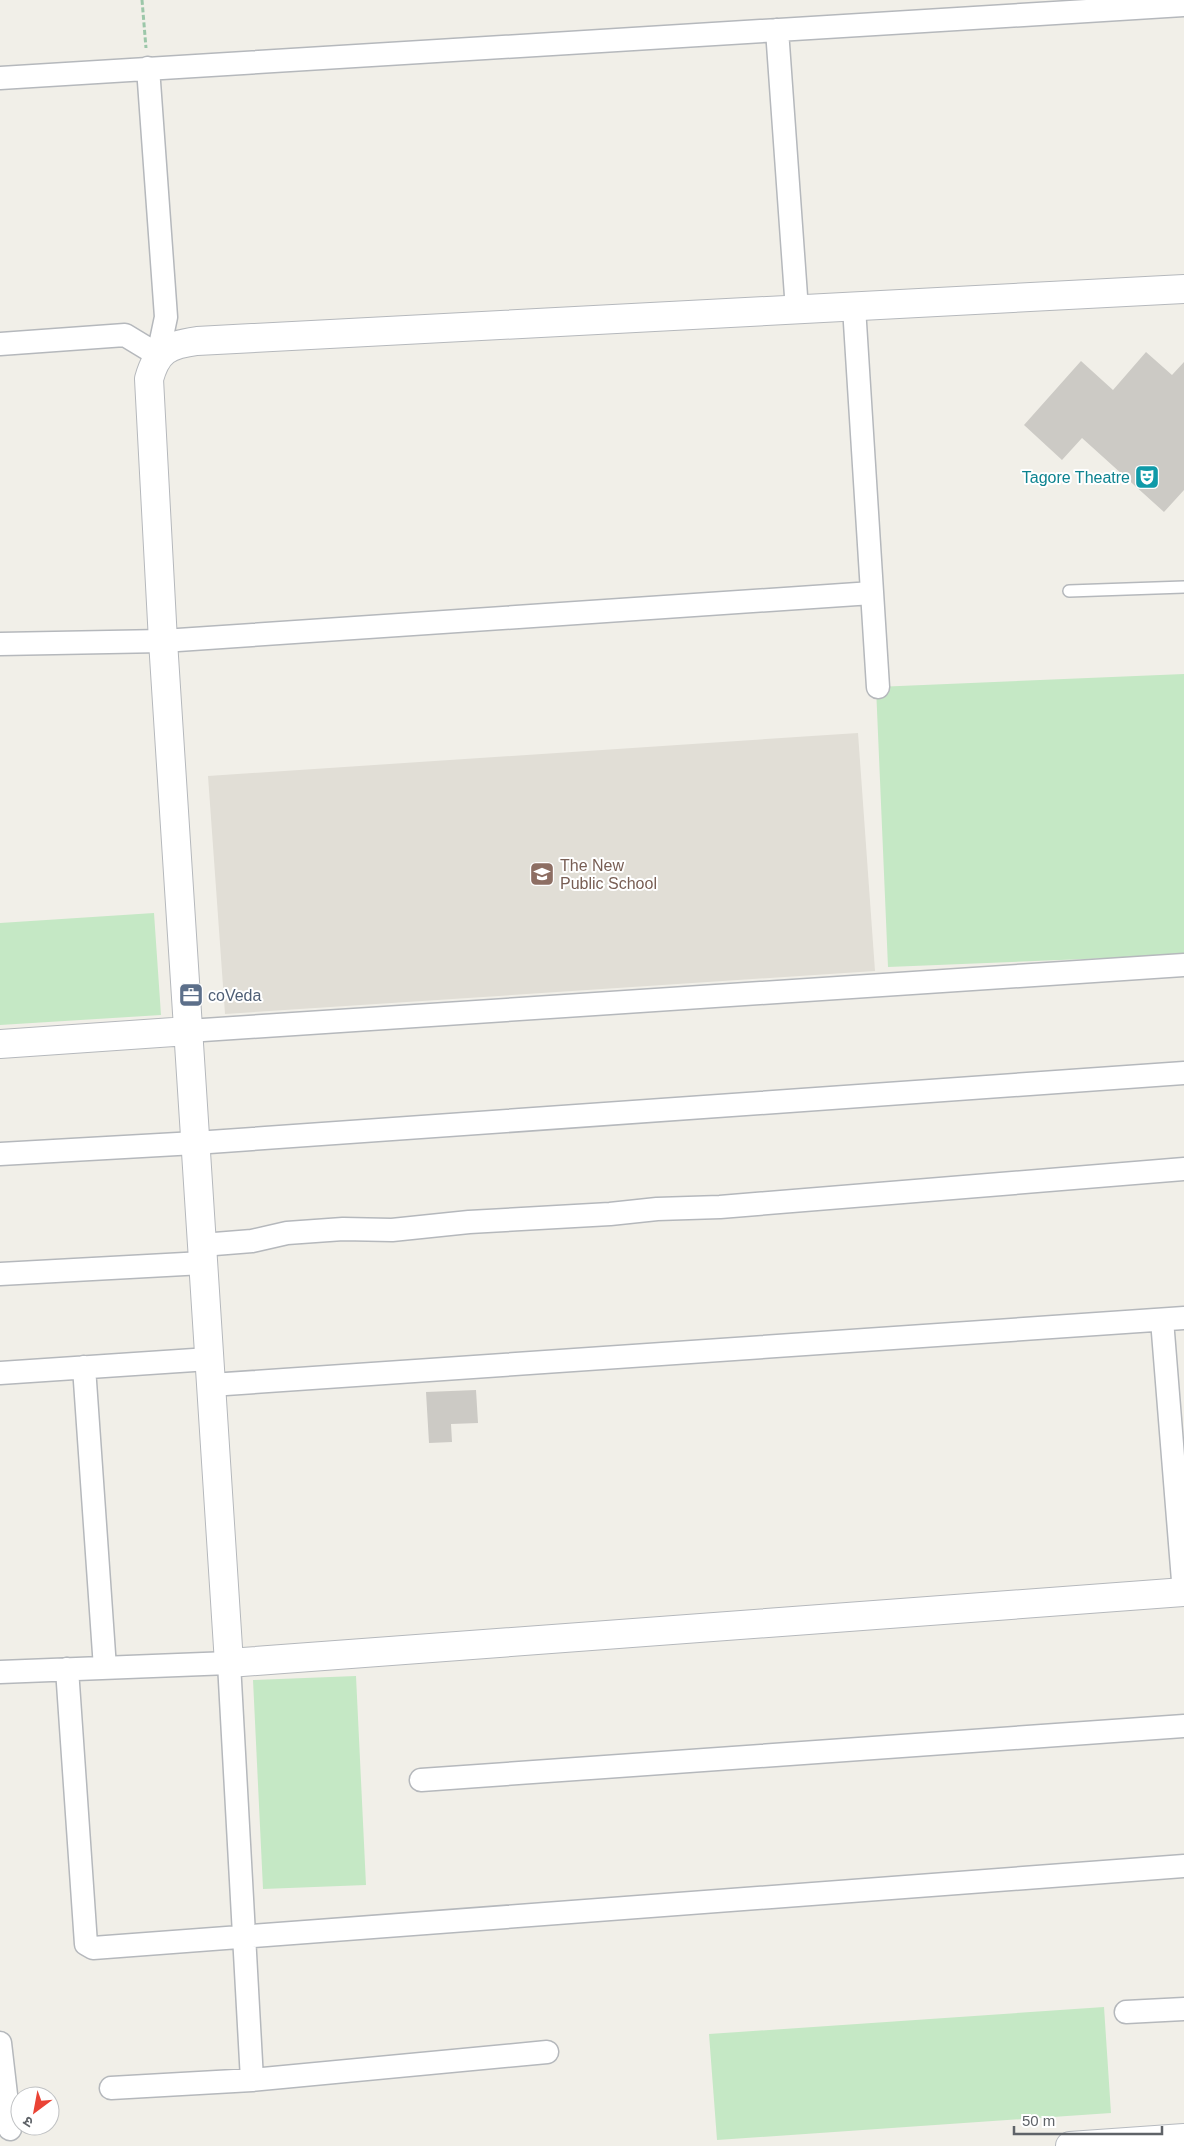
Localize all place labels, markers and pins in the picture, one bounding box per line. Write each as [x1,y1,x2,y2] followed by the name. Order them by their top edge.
[1134,464,1160,490] theatre icon: Tagore Theatre
[1022,469,1130,486] place label: Tagore Theatre
[560,857,657,892] place label: The New Public School
[529,861,555,887] school or university icon: The New Public School
[178,982,204,1008] office icon: coVeda
[208,987,261,1004] place label: coVeda

